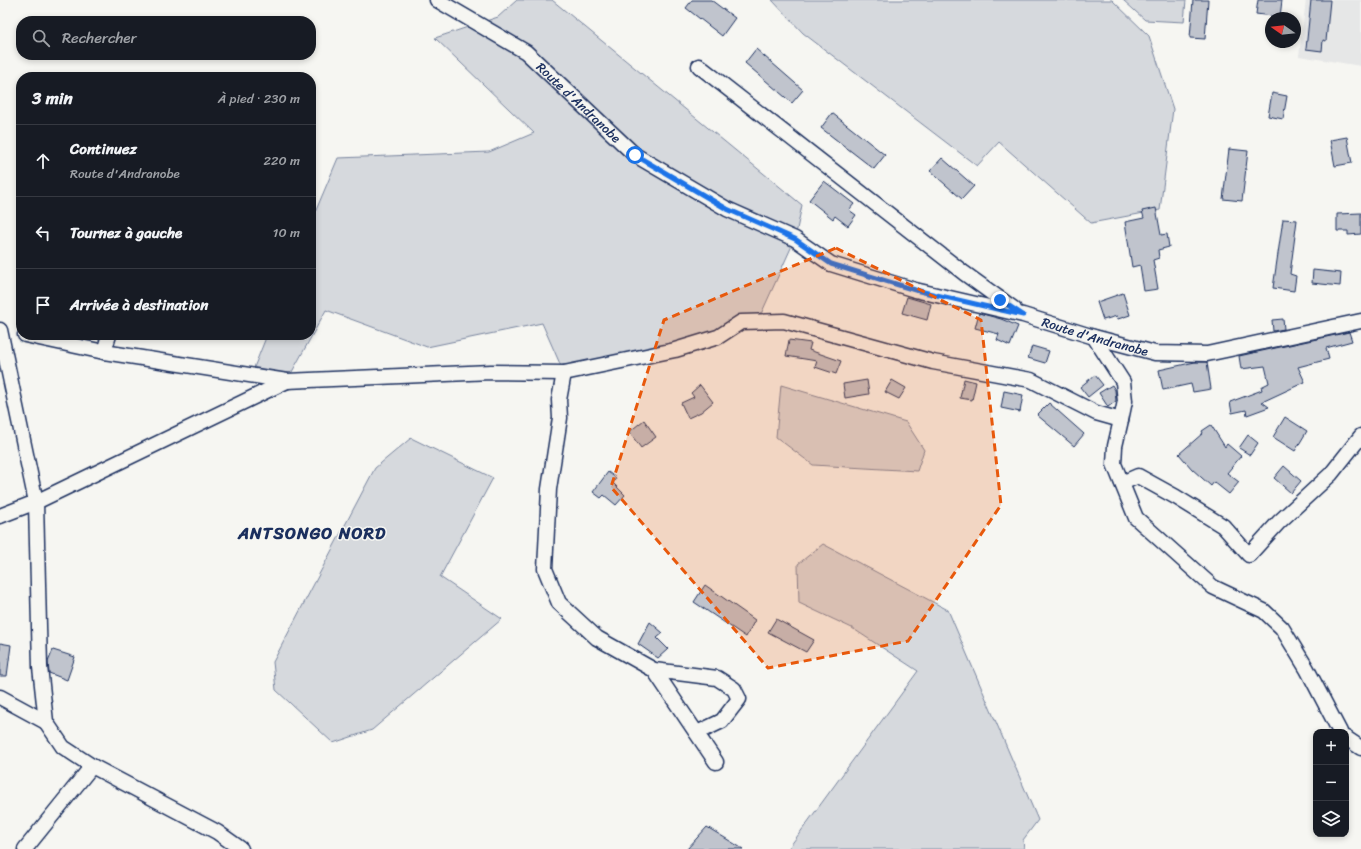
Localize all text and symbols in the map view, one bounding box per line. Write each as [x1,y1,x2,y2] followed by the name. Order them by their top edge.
[1265,12,1301,48] north arrow
[16,16,316,60] search box
[62,25,137,51] text: Rechercher
[30,27,52,49] icon: search
[531,56,627,148] street label: Route d'Andranobe
[32,83,73,113] text: 3 min
[218,87,300,110] text: À pied · 230 m
[70,136,137,162] text: Continuez
[626,146,644,164] route start
[263,149,300,172] text: 220 m
[32,150,54,172] icon: ahead
[70,162,180,185] text: Route d'Andranobe
[70,220,182,246] text: Tournez à gauche
[273,221,300,244] text: 10 m
[32,222,54,244] icon: left
[991,291,1009,309] route end
[70,292,208,318] text: Arrivée à destination
[32,294,54,316] icon: arrive
[1039,310,1151,362] street label: Route d'Andranobe
[237,518,386,548] district label: ANTSONGO NORD
[1313,729,1349,837] map controls
[1313,729,1349,765] button: +
[1313,765,1349,801] button: −
[1313,801,1349,837] button: layers

